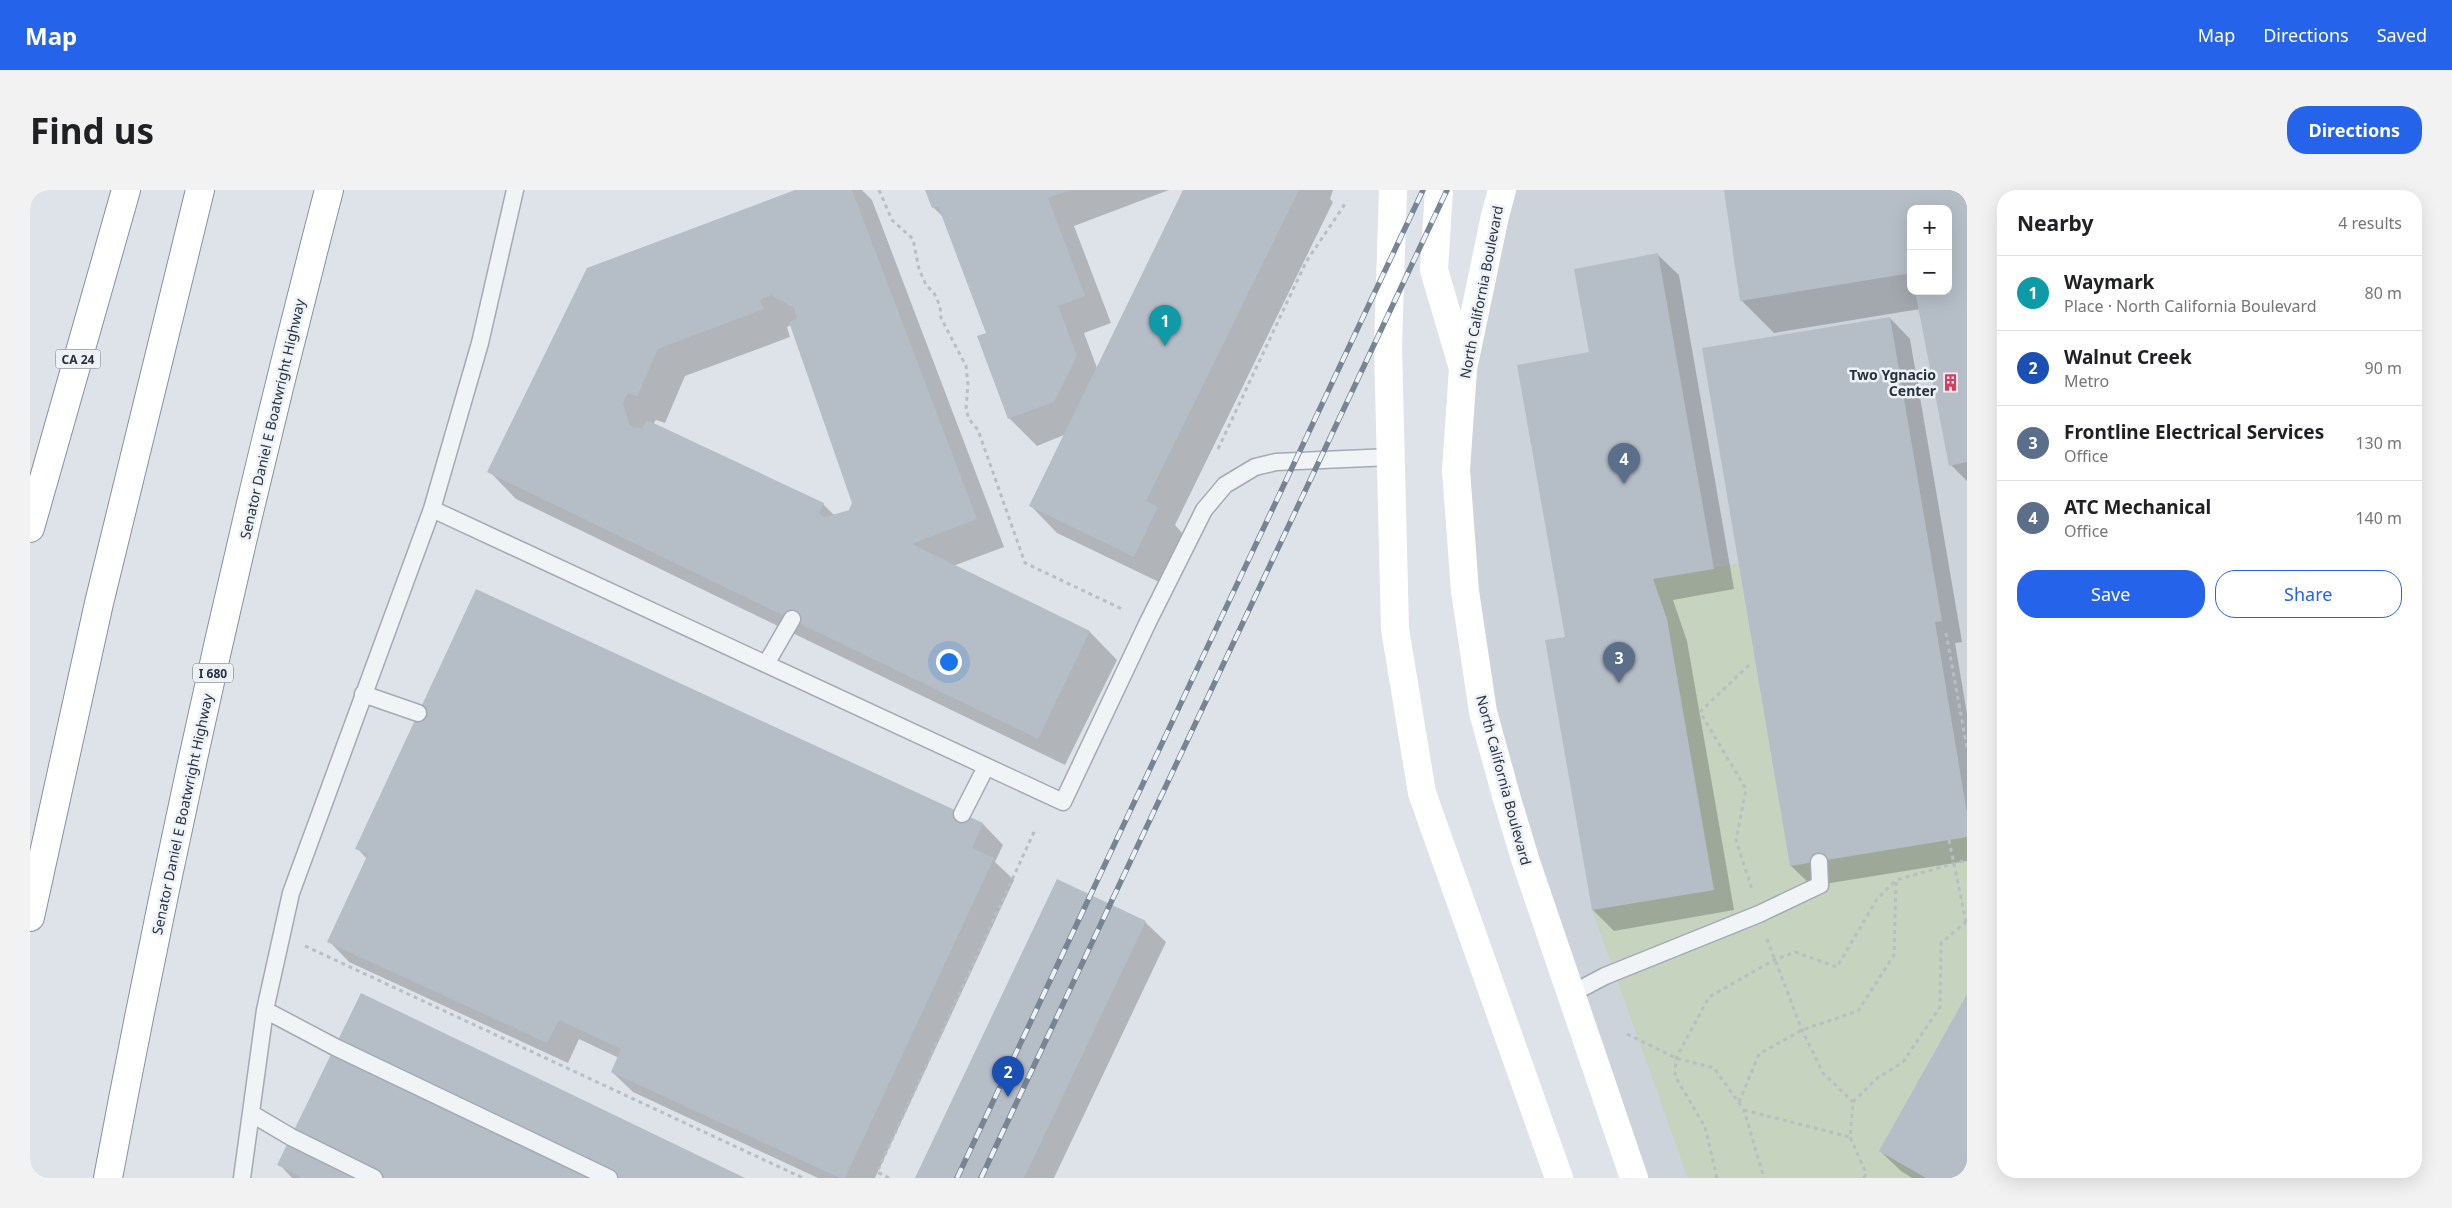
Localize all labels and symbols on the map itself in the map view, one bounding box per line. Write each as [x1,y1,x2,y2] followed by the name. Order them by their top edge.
[1455,204,1507,380] street label: North California Boulevard
[235,296,309,541] street label: Senator Daniel E Boatwright Highway
[1149,305,1181,346] pin: 1
[56,350,100,368] road number: CA 24
[1849,365,1937,400] place label: Two Ygnacio Center
[1940,372,1960,392] building icon: Two Ygnacio Center
[1608,443,1640,484] pin: 4
[1603,642,1635,683] pin: 3
[936,649,962,675] your location
[193,663,233,682] road number: I 680
[147,691,217,936] street label: Senator Daniel E Boatwright Highway
[1472,693,1536,867] street label: North California Boulevard
[992,1056,1024,1097] pin: 2

